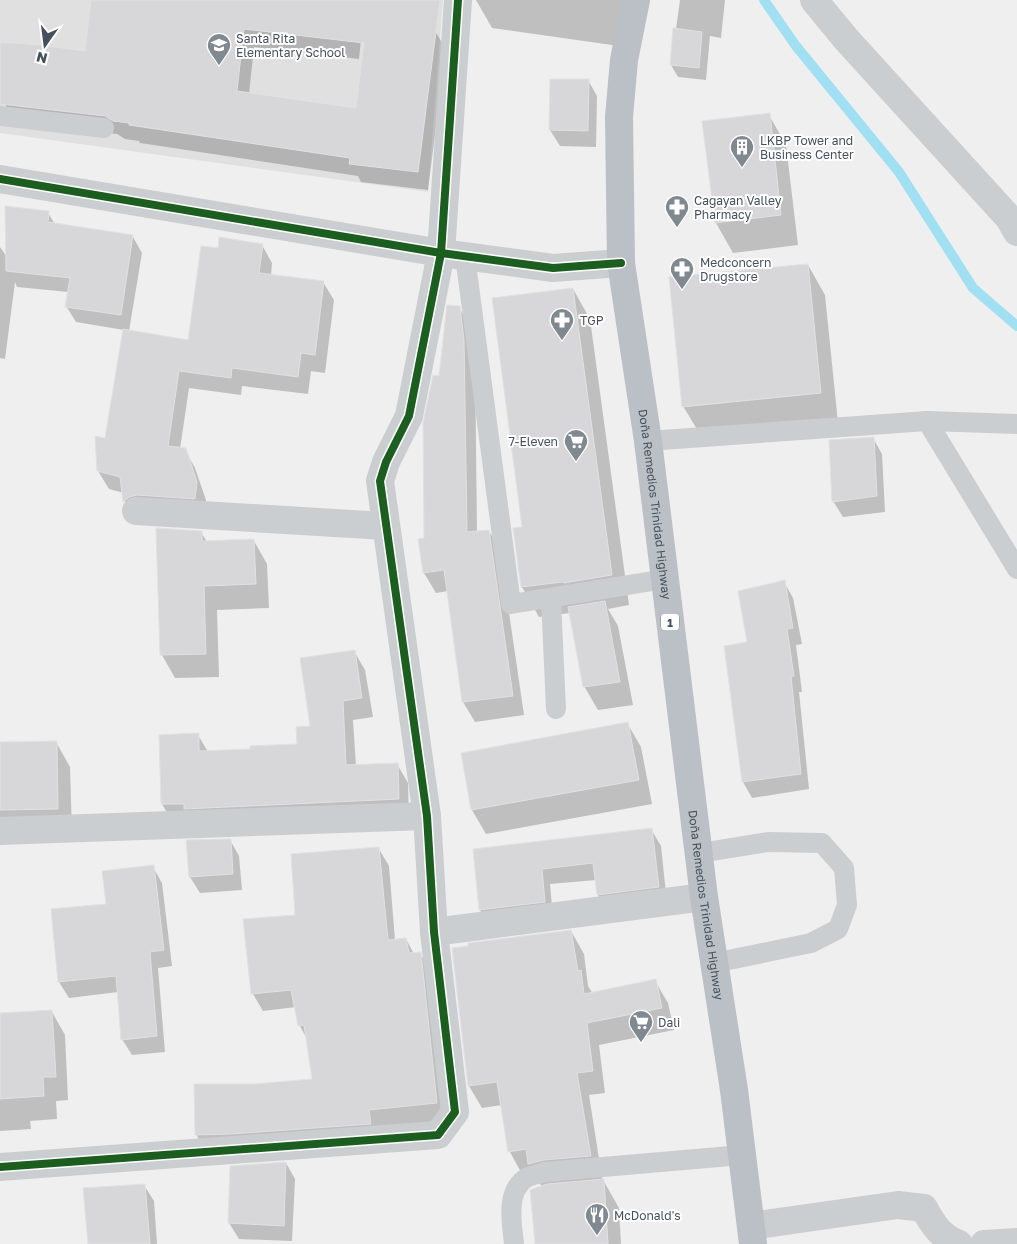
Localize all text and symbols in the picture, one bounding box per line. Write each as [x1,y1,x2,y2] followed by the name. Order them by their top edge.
[20,20,70,70] north arrow
[236,31,345,60] place label: Santa Rita Elementary School
[206,32,232,66] school or university icon: Santa Rita Elementary School
[35,49,49,68] text: N
[760,133,854,162] place label: LKBP Tower and Business Center
[729,134,755,168] building icon: LKBP Tower and Business Center
[694,193,782,222] place label: Cagayan Valley Pharmacy
[664,194,690,228] pharmacy icon: Cagayan Valley Pharmacy
[700,255,771,284] place label: Medconcern Drugstore
[669,256,695,290] pharmacy icon: Medconcern Drugstore
[549,307,575,341] pharmacy icon: TGP
[580,313,604,328] place label: TGP
[636,408,675,600] street label: Doña Remedios Trinidad Highway
[563,428,589,462] supermarket icon: 7-Eleven
[508,434,558,449] place label: 7-Eleven
[661,614,679,630] road number: 1
[686,809,727,1001] street label: Doña Remedios Trinidad Highway
[628,1009,654,1043] supermarket icon: Dali
[658,1015,680,1030] place label: Dali
[584,1202,610,1236] restaurant icon: McDonald's
[614,1208,681,1223] place label: McDonald's

